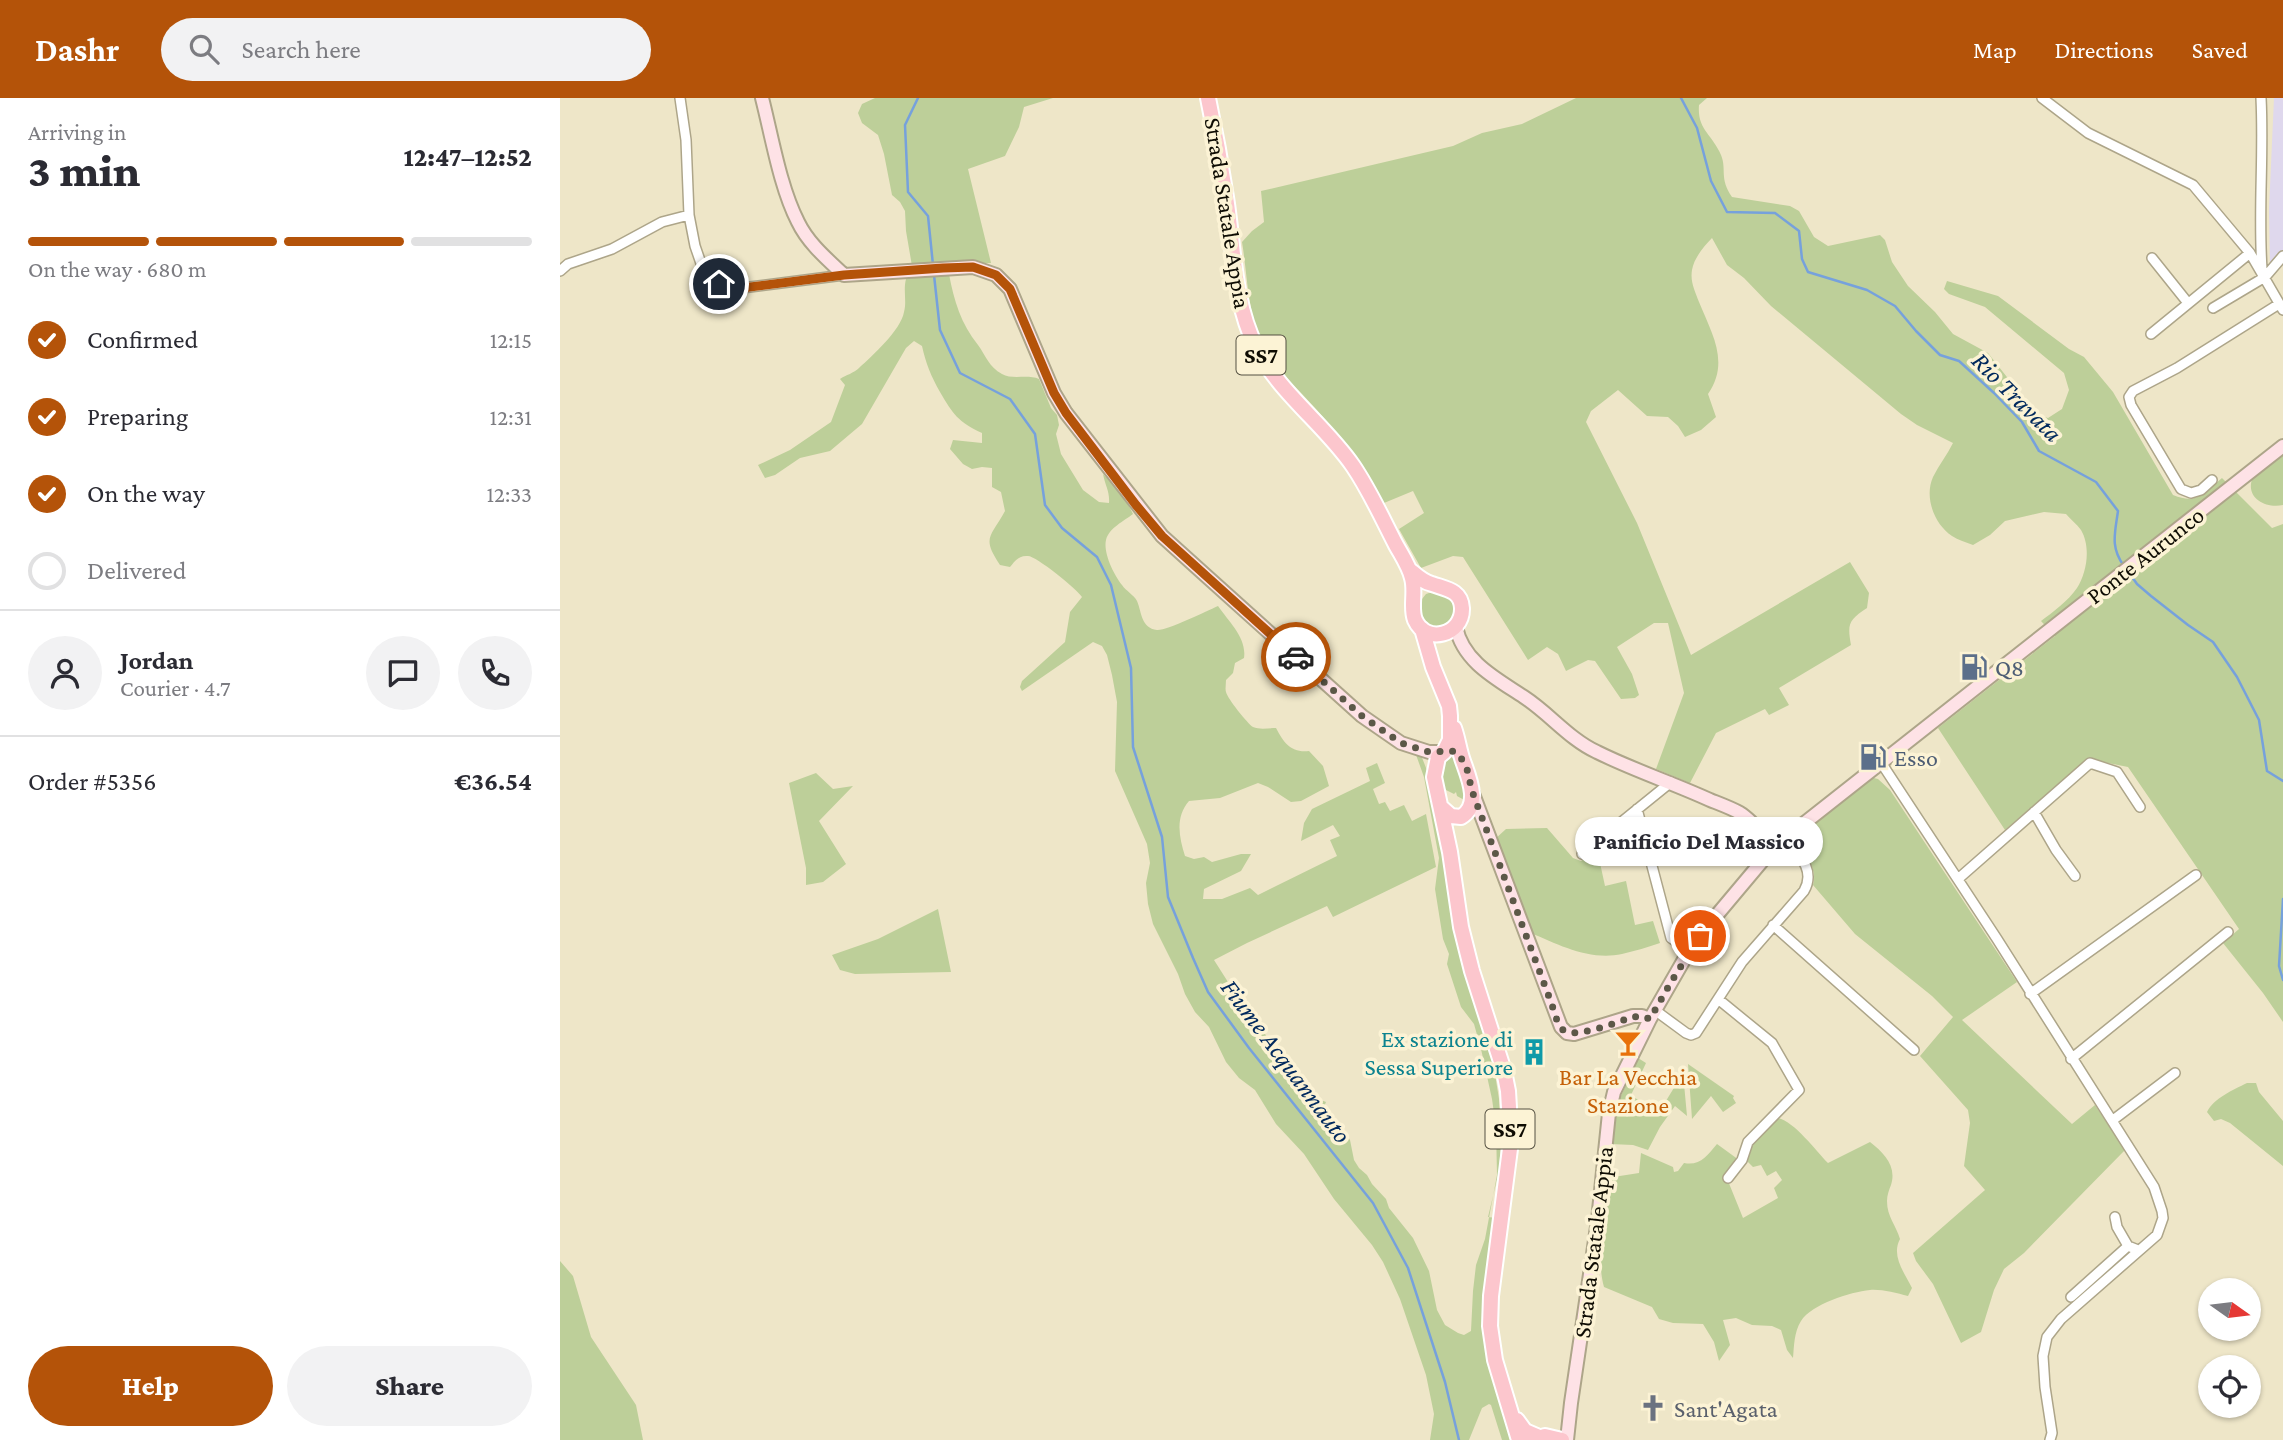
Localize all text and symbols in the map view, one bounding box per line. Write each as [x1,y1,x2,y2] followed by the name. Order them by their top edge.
[161,18,651,81] search box
[185,30,223,68] icon: search
[35,31,119,68] text: Dashr
[241,35,361,64] text: Search here
[1973,36,2017,63] text: Map
[2055,36,2154,63] text: Directions
[2192,36,2248,63] text: Saved
[1200,115,1256,311] street label: Strada Statale Appia
[28,119,126,145] text: Arriving in
[403,143,532,172] text: 12:47–12:52
[28,145,140,196] text: 3 min
[689,254,749,314] pin
[28,256,206,282] text: On the way · 680 m
[700,265,738,303] icon: home
[28,321,66,359] icon: check
[87,325,198,354] text: Confirmed
[490,327,532,353] text: 12:15
[1236,336,1286,374] road number: SS7
[1966,346,2068,448] water label: Rio Travata
[28,398,66,436] icon: check
[87,402,188,431] text: Preparing
[490,404,532,430] text: 12:31
[28,475,66,513] icon: check
[87,479,205,508] text: On the way
[486,481,532,507] text: 12:33
[2081,501,2209,609] street label: Ponte Aurunco
[87,556,186,585] text: Delivered
[1261,622,1331,692] courier
[28,636,102,710] button: person
[366,636,440,710] button: chat
[458,636,532,710] button: phone
[1277,638,1315,676] icon: car
[120,646,194,675] text: Jordan
[1959,652,1989,682] fuel station icon: Q8
[1995,654,2024,681] place label: Q8
[120,675,231,701] text: Courier · 4.7
[1858,742,1888,772] fuel station icon: Esso
[1894,744,1938,771] place label: Esso
[28,767,156,796] text: Order #5356
[454,767,532,796] text: €36.54
[1576,817,1824,866] callout: Panificio Del Massico
[1593,828,1805,854] text: Panificio Del Massico
[1670,906,1730,966] pin
[1681,917,1719,955] icon: bag
[1215,973,1357,1149] water label: Fiume Acquannauto
[1364,1025,1513,1080] place label: Ex stazione di Sessa Superiore
[1613,1028,1643,1058] bar icon: Bar La Vecchia Stazione
[1519,1037,1549,1067] building icon: Ex stazione di Sessa Superiore
[1559,1063,1697,1118] place label: Bar La Vecchia Stazione
[1486,1110,1534,1148] road number: SS7
[1568,1144,1618,1340] street label: Strada Statale Appia
[2198,1278,2261,1340] north arrow
[2198,1278,2261,1418] map controls
[28,1346,273,1426] button: Help
[287,1346,532,1426] button: Share
[2198,1355,2261,1418] button: locate
[1638,1393,1668,1423] church icon: Sant'Agata
[1674,1395,1778,1422] place label: Sant'Agata

